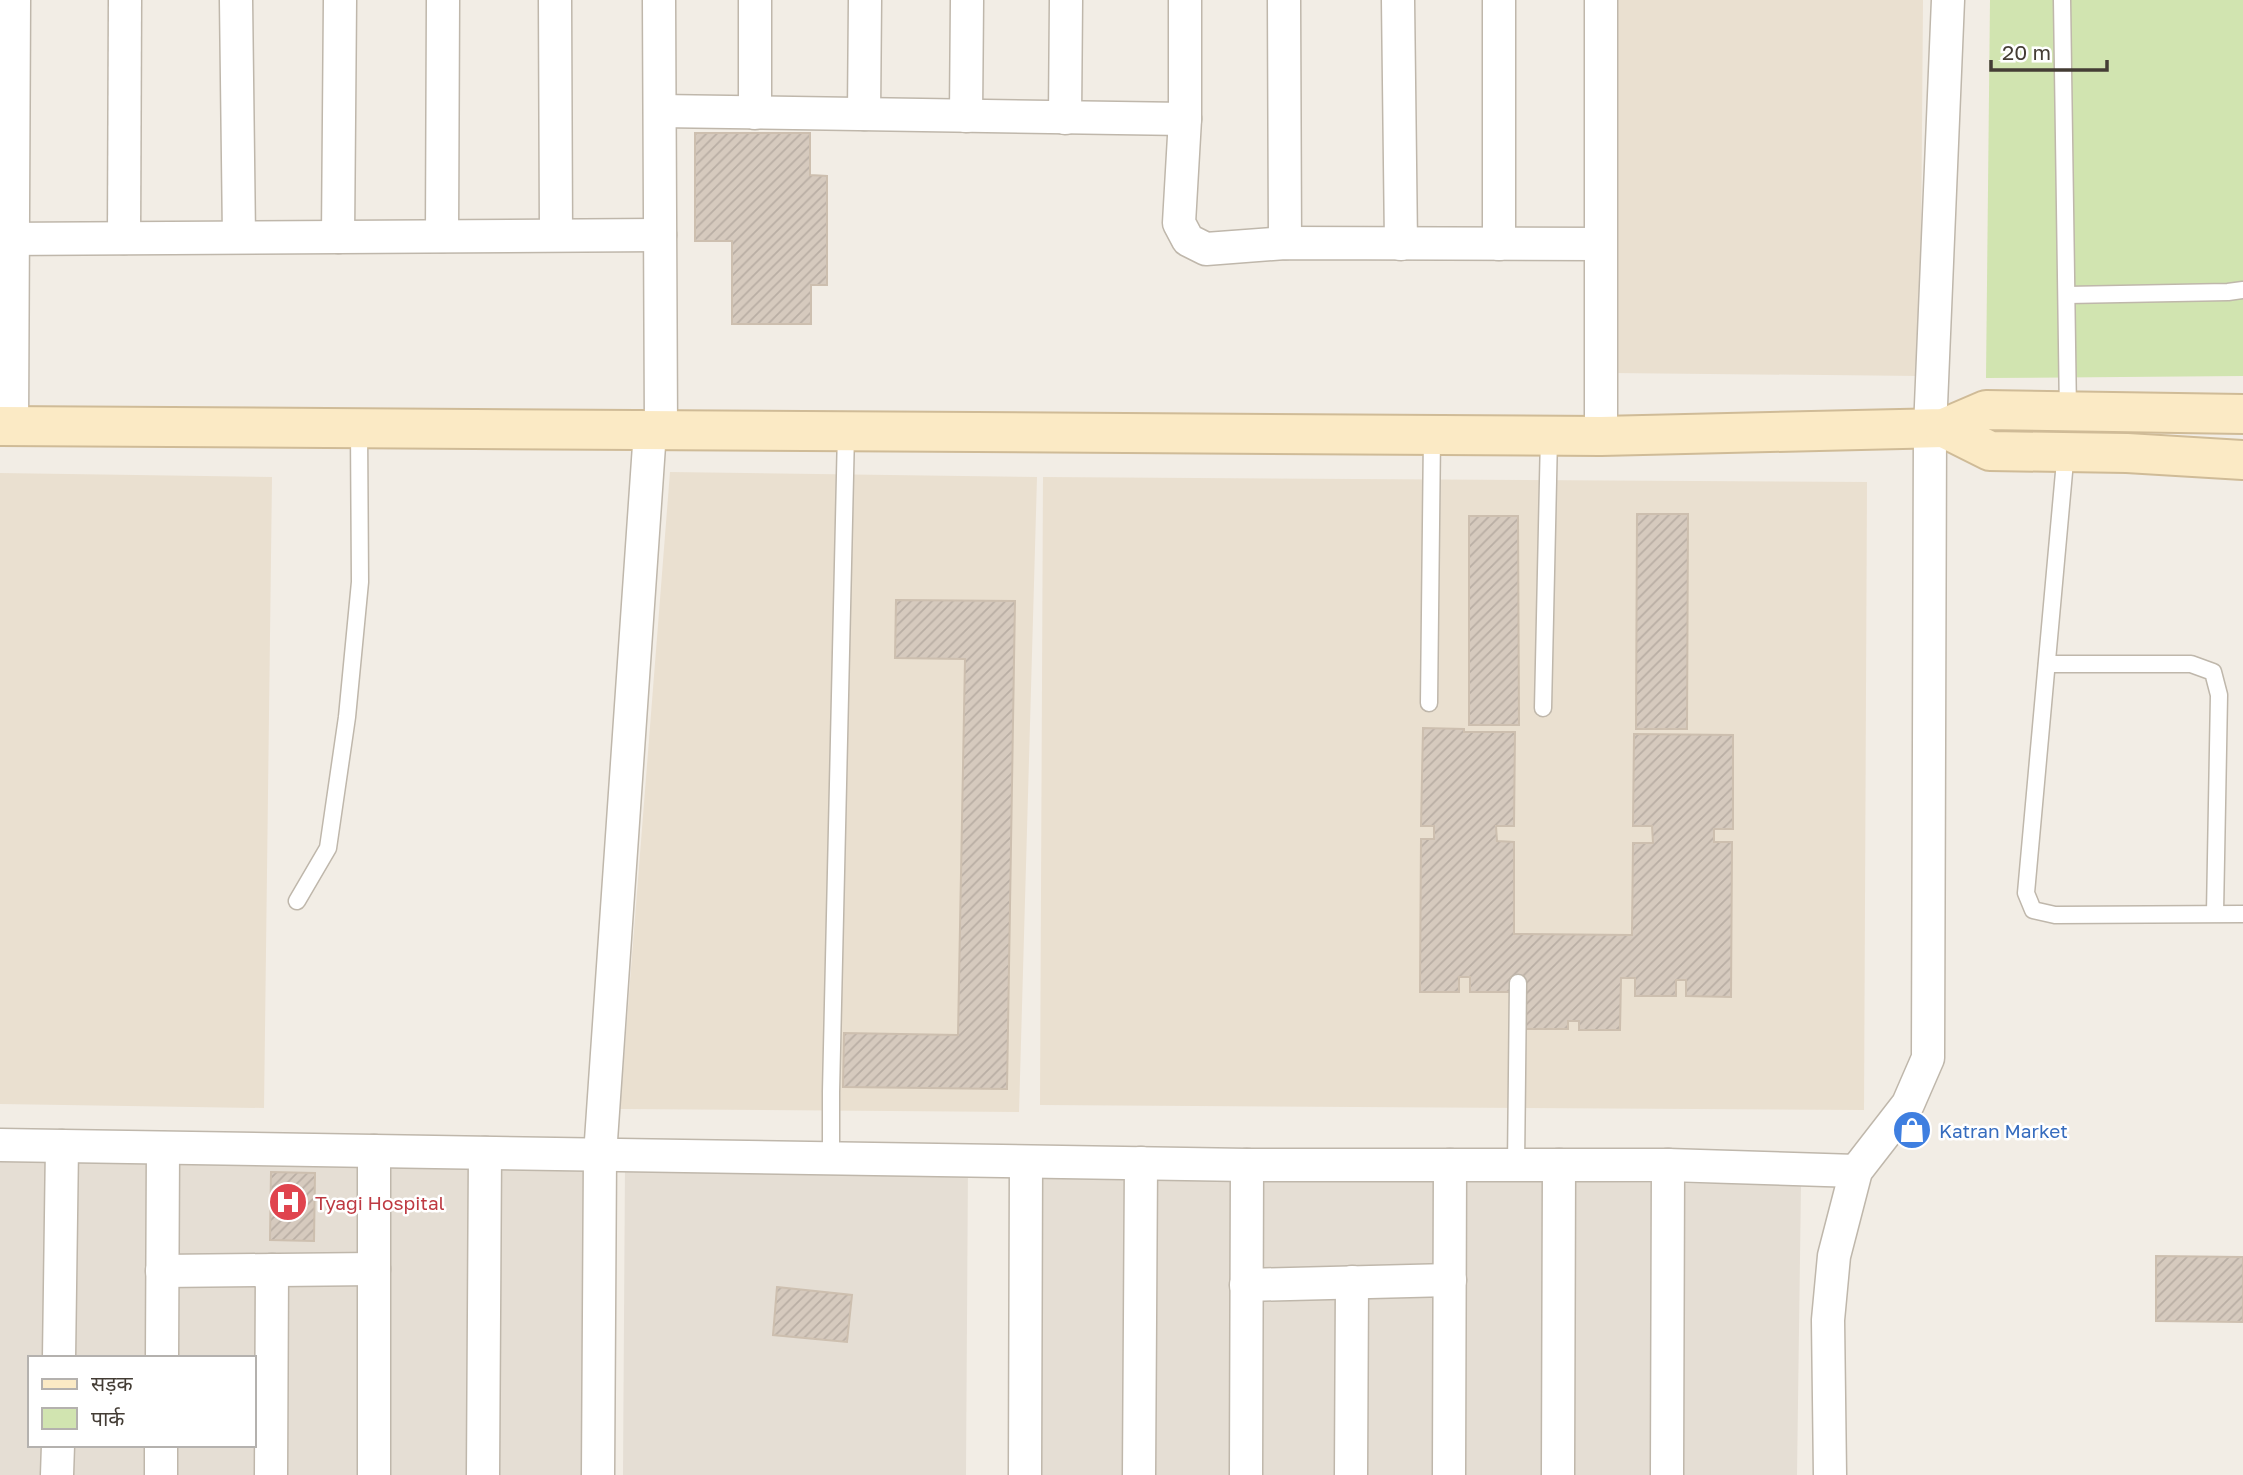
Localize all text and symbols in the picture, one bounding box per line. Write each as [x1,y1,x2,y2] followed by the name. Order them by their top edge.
[1991,28,2106,72] scale bar
[2002,39,2051,65] text: 20 m
[1891,1109,1933,1151] shop icon: Katran Market
[1939,1119,2068,1142] place label: Katran Market
[267,1181,309,1223] hospital icon: Tyagi Hospital
[315,1191,445,1214] place label: Tyagi Hospital
[28,1356,256,1447] legend
[91,1370,133,1396] text: सड़क
[91,1405,125,1431] text: पार्क

